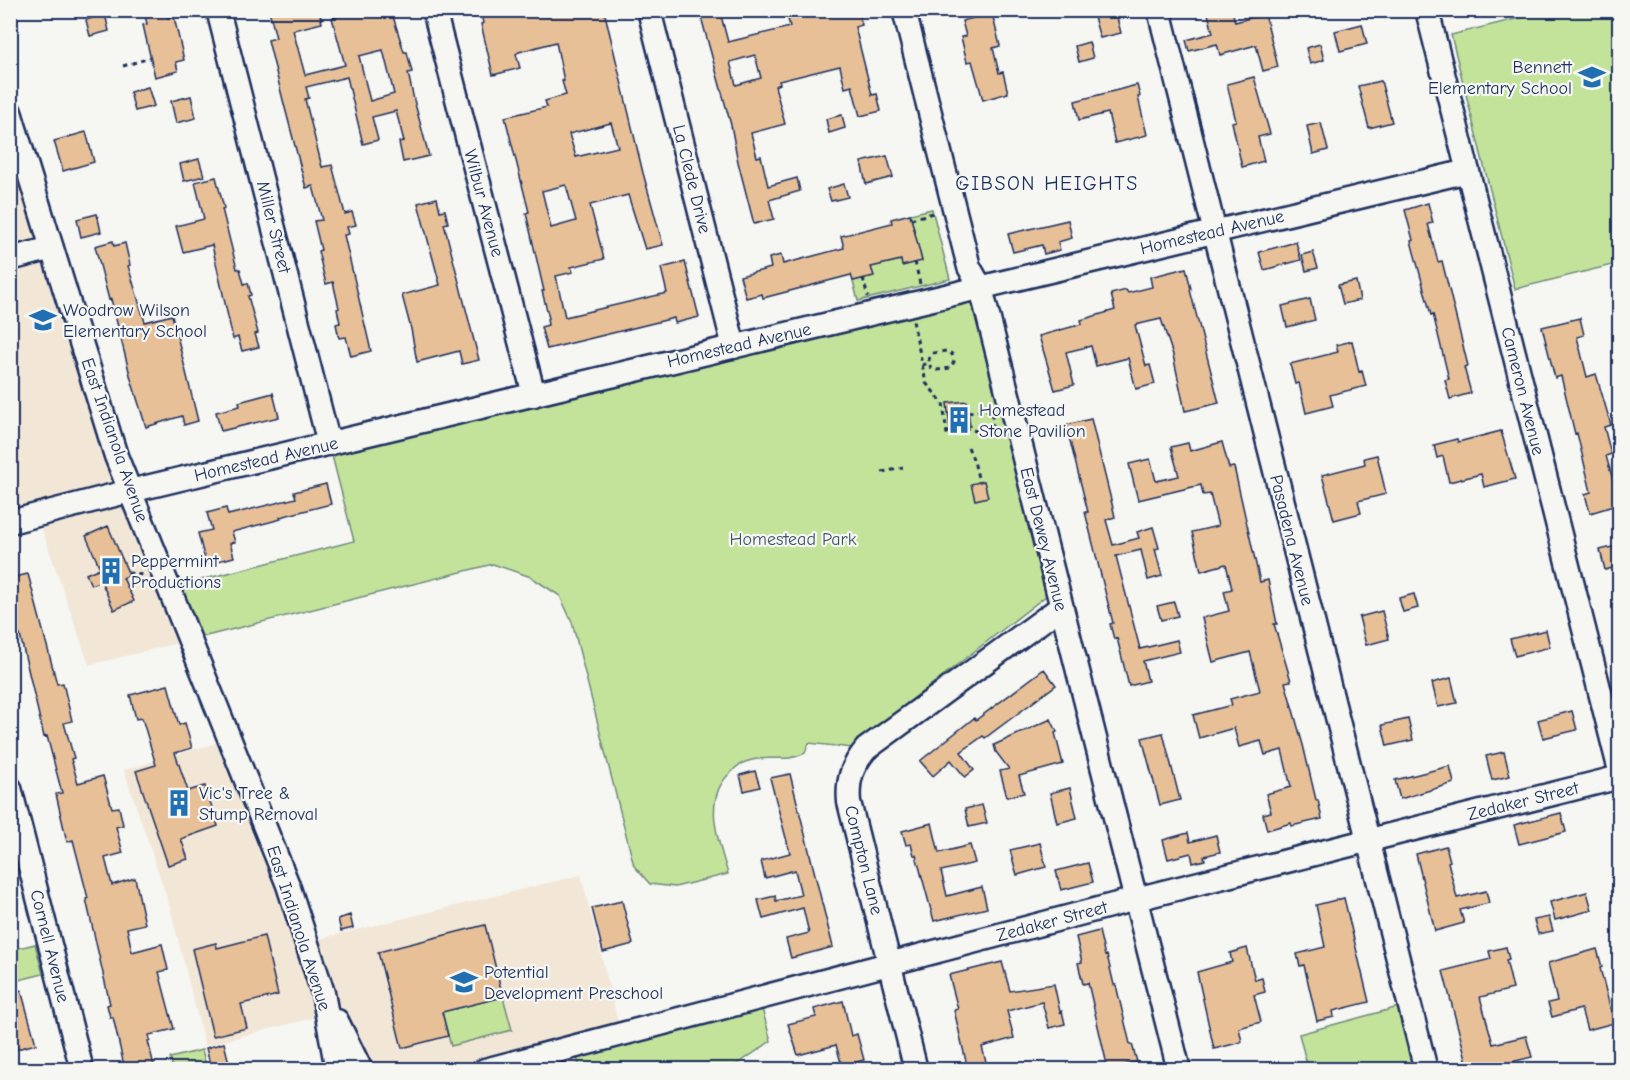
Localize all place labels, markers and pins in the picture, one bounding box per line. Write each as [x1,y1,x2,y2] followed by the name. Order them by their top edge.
[1428,57,1573,99] place label: Bennett Elementary School
[1577,62,1607,92] school or university icon: Bennett Elementary School
[63,300,207,342] place label: Woodrow Wilson Elementary School
[28,305,58,335] school or university icon: Woodrow Wilson Elementary School
[979,400,1086,442] place label: Homestead Stone Pavilion
[944,405,974,435] building icon: Homestead Stone Pavilion
[131,551,221,593] place label: Peppermint Productions
[96,556,126,586] building icon: Peppermint Productions
[199,783,318,825] place label: Vic's Tree & Stump Removal
[164,788,194,818] building icon: Vic's Tree & Stump Removal
[484,962,663,1004] place label: Potential Development Preschool
[449,967,479,997] school or university icon: Potential Development Preschool

